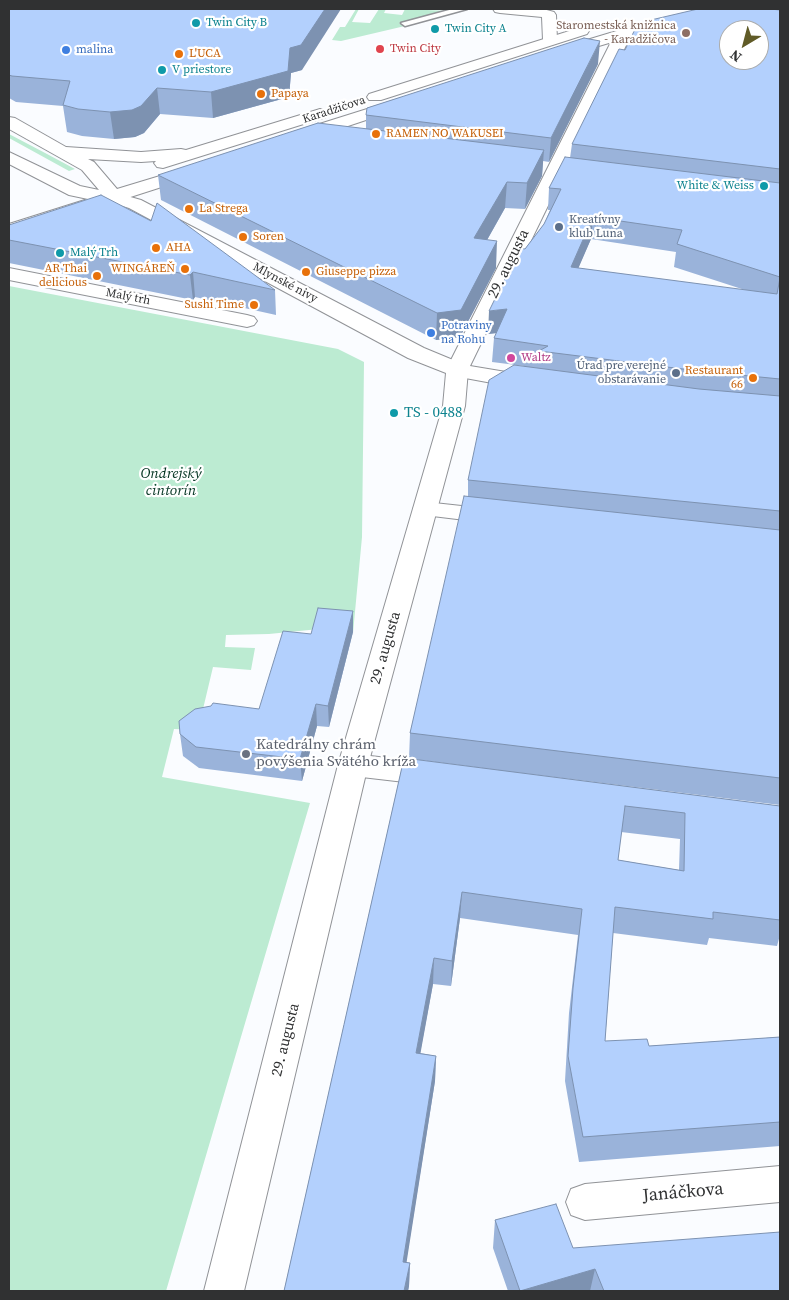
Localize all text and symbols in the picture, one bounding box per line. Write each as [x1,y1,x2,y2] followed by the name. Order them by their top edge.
[206,16,267,30] place label: Twin City B
[190,17,202,29] marker: Twin City B
[556,19,676,47] place label: Staromestská knižnica - Karadžičova
[719,20,769,70] north arrow
[445,22,507,36] place label: Twin City A
[429,23,441,35] marker: Twin City A
[680,27,692,39] marker: Staromestská knižnica - Karadžičova
[390,42,441,56] place label: Twin City
[76,43,113,57] place label: malina
[374,43,386,55] marker: Twin City
[60,44,72,56] marker: malina
[725,45,746,67] text: N
[189,47,221,61] place label: L'UCA
[173,48,185,60] marker: L'UCA
[172,63,231,77] place label: V priestore
[156,64,168,76] marker: V priestore
[271,87,309,101] place label: Papaya
[255,88,267,100] marker: Papaya
[301,93,367,127] street label: Karadžičova
[386,127,503,141] place label: RAMEN NO WAKUSEI
[370,128,382,140] marker: RAMEN NO WAKUSEI
[677,179,754,193] place label: White & Weiss
[758,180,770,192] marker: White & Weiss
[199,202,248,216] place label: La Strega
[183,203,195,215] marker: La Strega
[569,213,623,241] place label: Kreatívny klub Luna
[553,221,565,233] marker: Kreatívny klub Luna
[485,226,533,302] street label: 29. augusta
[253,230,284,244] place label: Soren
[237,231,249,243] marker: Soren
[166,241,191,255] place label: AHA
[150,242,162,254] marker: AHA
[70,246,118,260] place label: Malý Trh
[54,247,66,259] marker: Malý Trh
[250,260,320,306] street label: Mlynské nivy
[39,262,87,290] place label: AR Thai delicious
[111,262,175,276] place label: WINGÁREŇ
[179,263,191,275] marker: WINGÁREŇ
[316,265,396,279] place label: Giuseppe pizza
[300,266,312,278] marker: Giuseppe pizza
[91,270,103,282] marker: AR Thai delicious
[104,286,152,308] street label: Malý trh
[185,298,244,312] place label: Sushi Time
[248,299,260,311] marker: Sushi Time
[441,319,492,347] place label: Potraviny na Rohu
[425,327,437,339] marker: Potraviny na Rohu
[521,351,551,365] place label: Waltz
[505,352,517,364] marker: Waltz
[576,359,666,387] place label: Úrad pre verejné obstarávanie
[685,364,743,392] place label: Restaurant 66
[670,367,682,379] marker: Úrad pre verejné obstarávanie
[747,372,759,384] marker: Restaurant 66
[404,404,462,422] place label: TS - 0488
[388,407,400,419] marker: TS - 0488
[140,465,202,500] park label: Ondrejský cintorín
[367,610,405,686] street label: 29. augusta
[256,736,416,771] place label: Katedrálny chrám povýšenia Svätého kríža
[240,748,252,760] marker: Katedrálny chrám povýšenia Svätého kríža
[268,1002,304,1078] street label: 29. augusta
[642,1179,724,1207] street label: Janáčkova

